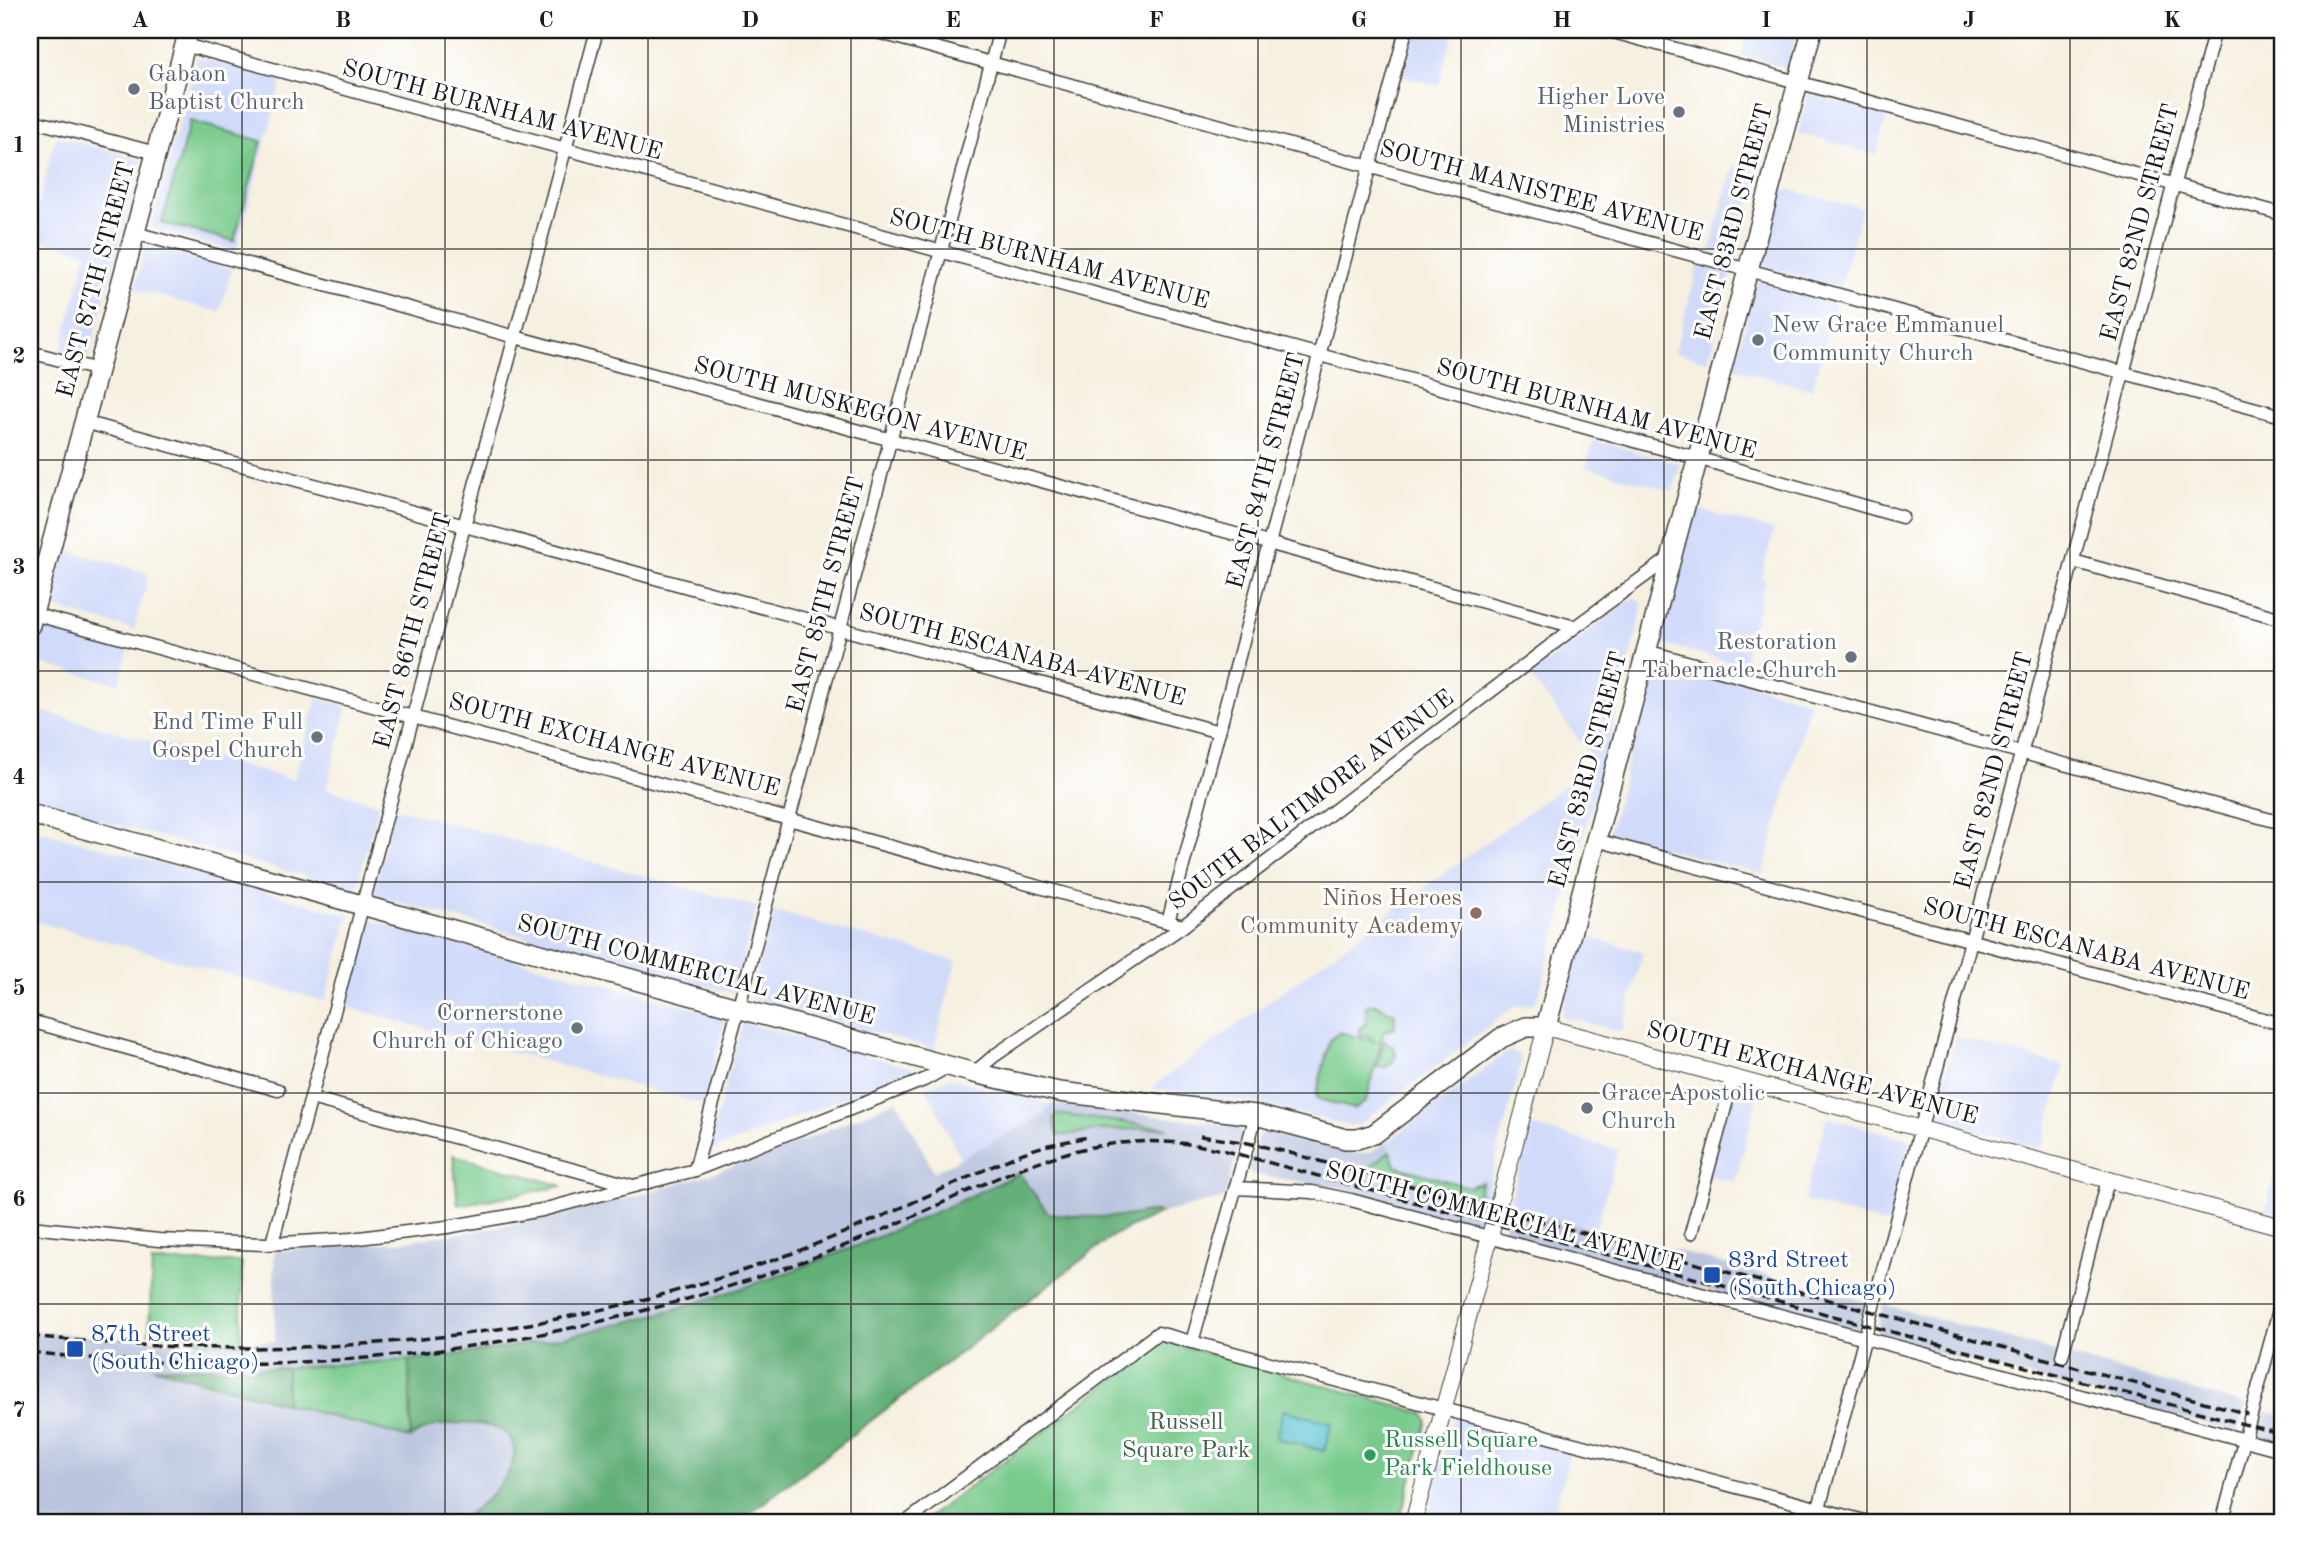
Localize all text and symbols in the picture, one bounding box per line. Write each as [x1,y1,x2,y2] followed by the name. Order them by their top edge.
[131,9,149,32] text: A
[335,9,351,32] text: B
[538,9,554,32] text: C
[741,9,759,32] text: D
[945,9,961,32] text: E
[1148,9,1164,32] text: F
[1351,9,1367,32] text: G
[1553,9,1571,32] text: H
[1761,9,1771,32] text: I
[1963,9,1975,32] text: J
[2163,9,2181,32] text: K
[339,57,665,165] street label: SOUTH BURNHAM AVENUE
[148,63,305,115] place label: Gabaon Baptist Church
[126,81,142,97] marker: Gabaon Baptist Church
[1536,86,1665,138] place label: Higher Love Ministries
[1692,101,1778,343] street label: EAST 83RD STREET
[2098,102,2184,344] street label: EAST 82ND STREET
[1671,104,1687,120] marker: Higher Love Ministries
[12,134,26,157] text: 1
[1377,137,1705,247] street label: SOUTH MANISTEE AVENUE
[54,159,140,401] street label: EAST 87TH STREET
[886,206,1212,314] street label: SOUTH BURNHAM AVENUE
[1772,314,2004,366] place label: New Grace Emmanuel Community Church
[1750,332,1766,348] marker: New Grace Emmanuel Community Church
[12,345,26,368] text: 2
[1224,350,1310,592] street label: EAST 84TH STREET
[691,354,1029,466] street label: SOUTH MUSKEGON AVENUE
[1433,356,1759,464] street label: SOUTH BURNHAM AVENUE
[784,474,870,716] street label: EAST 85TH STREET
[371,510,457,752] street label: EAST 86TH STREET
[12,556,26,579] text: 3
[856,601,1188,711] street label: SOUTH ESCANABA AVENUE
[1641,631,1837,683] place label: Restoration Tabernacle Church
[1546,649,1632,891] street label: EAST 83RD STREET
[1843,649,1859,665] marker: Restoration Tabernacle Church
[1952,650,2038,892] street label: EAST 82ND STREET
[1165,686,1459,916] street label: SOUTH BALTIMORE AVENUE
[446,690,782,802] street label: SOUTH EXCHANGE AVENUE
[151,711,303,763] place label: End Time Full Gospel Church
[309,729,325,745] marker: End Time Full Gospel Church
[12,766,26,789] text: 4
[1240,887,1462,939] place label: Niños Heroes Community Academy
[1920,895,2252,1005] street label: SOUTH ESCANABA AVENUE
[1468,905,1484,921] marker: Niños Heroes Community Academy
[515,912,877,1030] street label: SOUTH COMMERCIAL AVENUE
[12,977,26,1000] text: 5
[372,1002,563,1054] place label: Cornerstone Church of Chicago
[1644,1018,1980,1130] street label: SOUTH EXCHANGE AVENUE
[569,1020,585,1036] marker: Cornerstone Church of Chicago
[1601,1082,1765,1134] place label: Grace Apostolic Church
[1579,1100,1595,1116] marker: Grace Apostolic Church
[1323,1159,1685,1277] street label: SOUTH COMMERCIAL AVENUE
[12,1188,26,1211] text: 6
[1728,1249,1896,1301] place label: 83rd Street (South Chicago)
[1702,1265,1722,1285] marker: 83rd Street (South Chicago)
[91,1323,259,1375] place label: 87th Street (South Chicago)
[65,1339,85,1359] marker: 87th Street (South Chicago)
[12,1399,26,1422] text: 7
[1122,1411,1250,1463] park label: Russell Square Park
[1384,1429,1552,1481] place label: Russell Square Park Fieldhouse
[1362,1447,1378,1463] marker: Russell Square Park Fieldhouse

